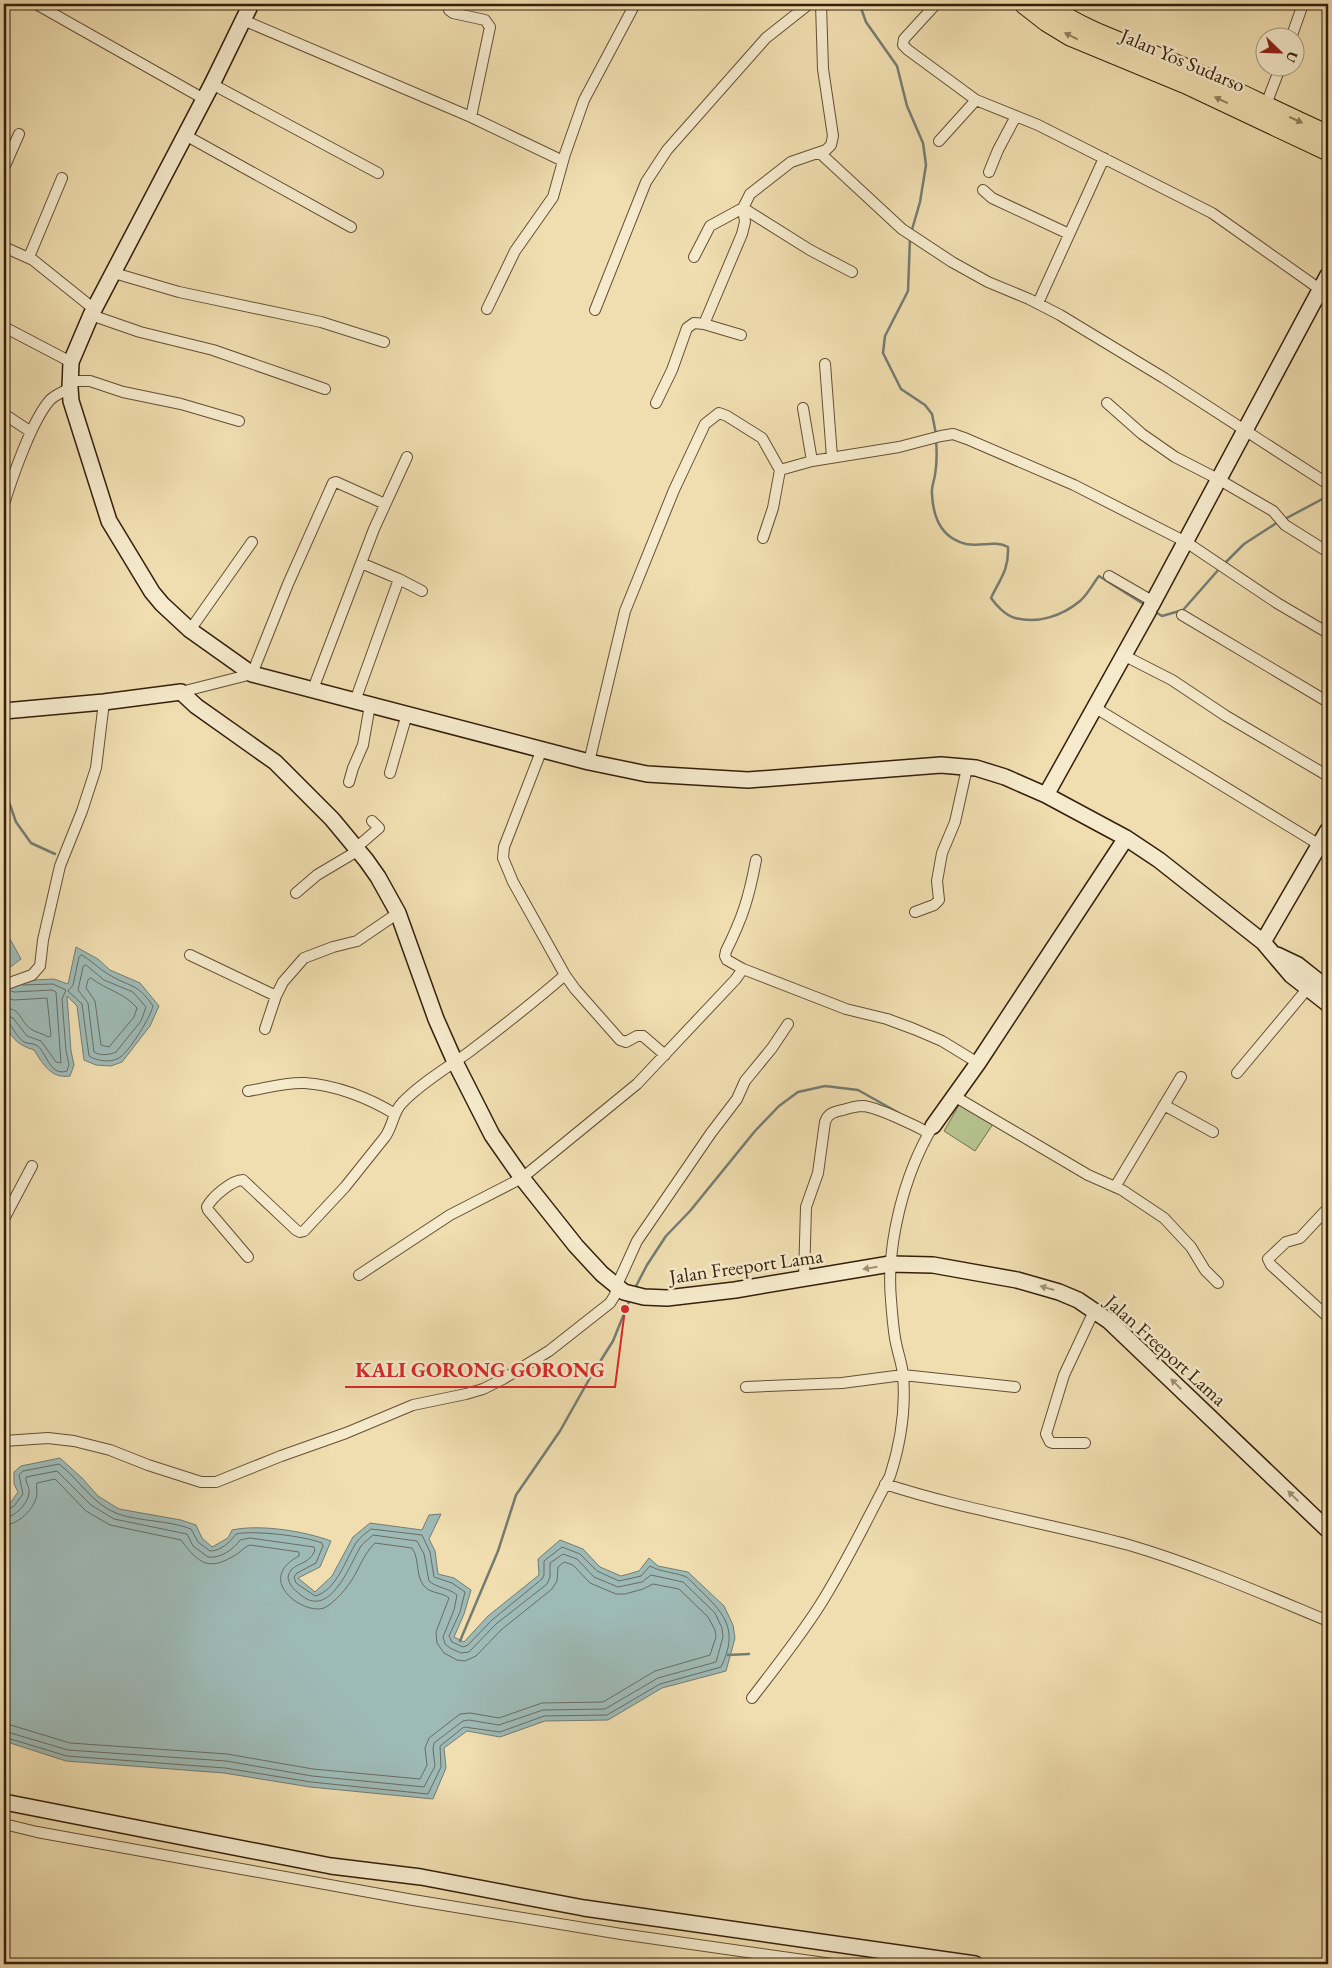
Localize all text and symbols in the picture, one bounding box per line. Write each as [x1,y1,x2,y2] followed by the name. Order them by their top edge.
[1115,21,1249,98] street label: Jalan Yos Sudarso
[1254,28,1304,78] north arrow
[1064,32,1079,40] one-way arrow
[1281,49,1302,66] text: U
[1214,96,1228,104] one-way arrow
[1289,117,1303,125] one-way arrow
[666,1242,825,1290] street label: Jalan Freeport Lama
[861,1264,877,1272] one-way arrow
[1039,1284,1054,1292] one-way arrow
[1098,1287,1232,1411] street label: Jalan Freeport Lama
[345,1351,615,1387] callout: KALI GORONG GORONG
[355,1356,605,1383] text: KALI GORONG GORONG
[1170,1378,1182,1390] one-way arrow
[1287,1491,1299,1503] one-way arrow

